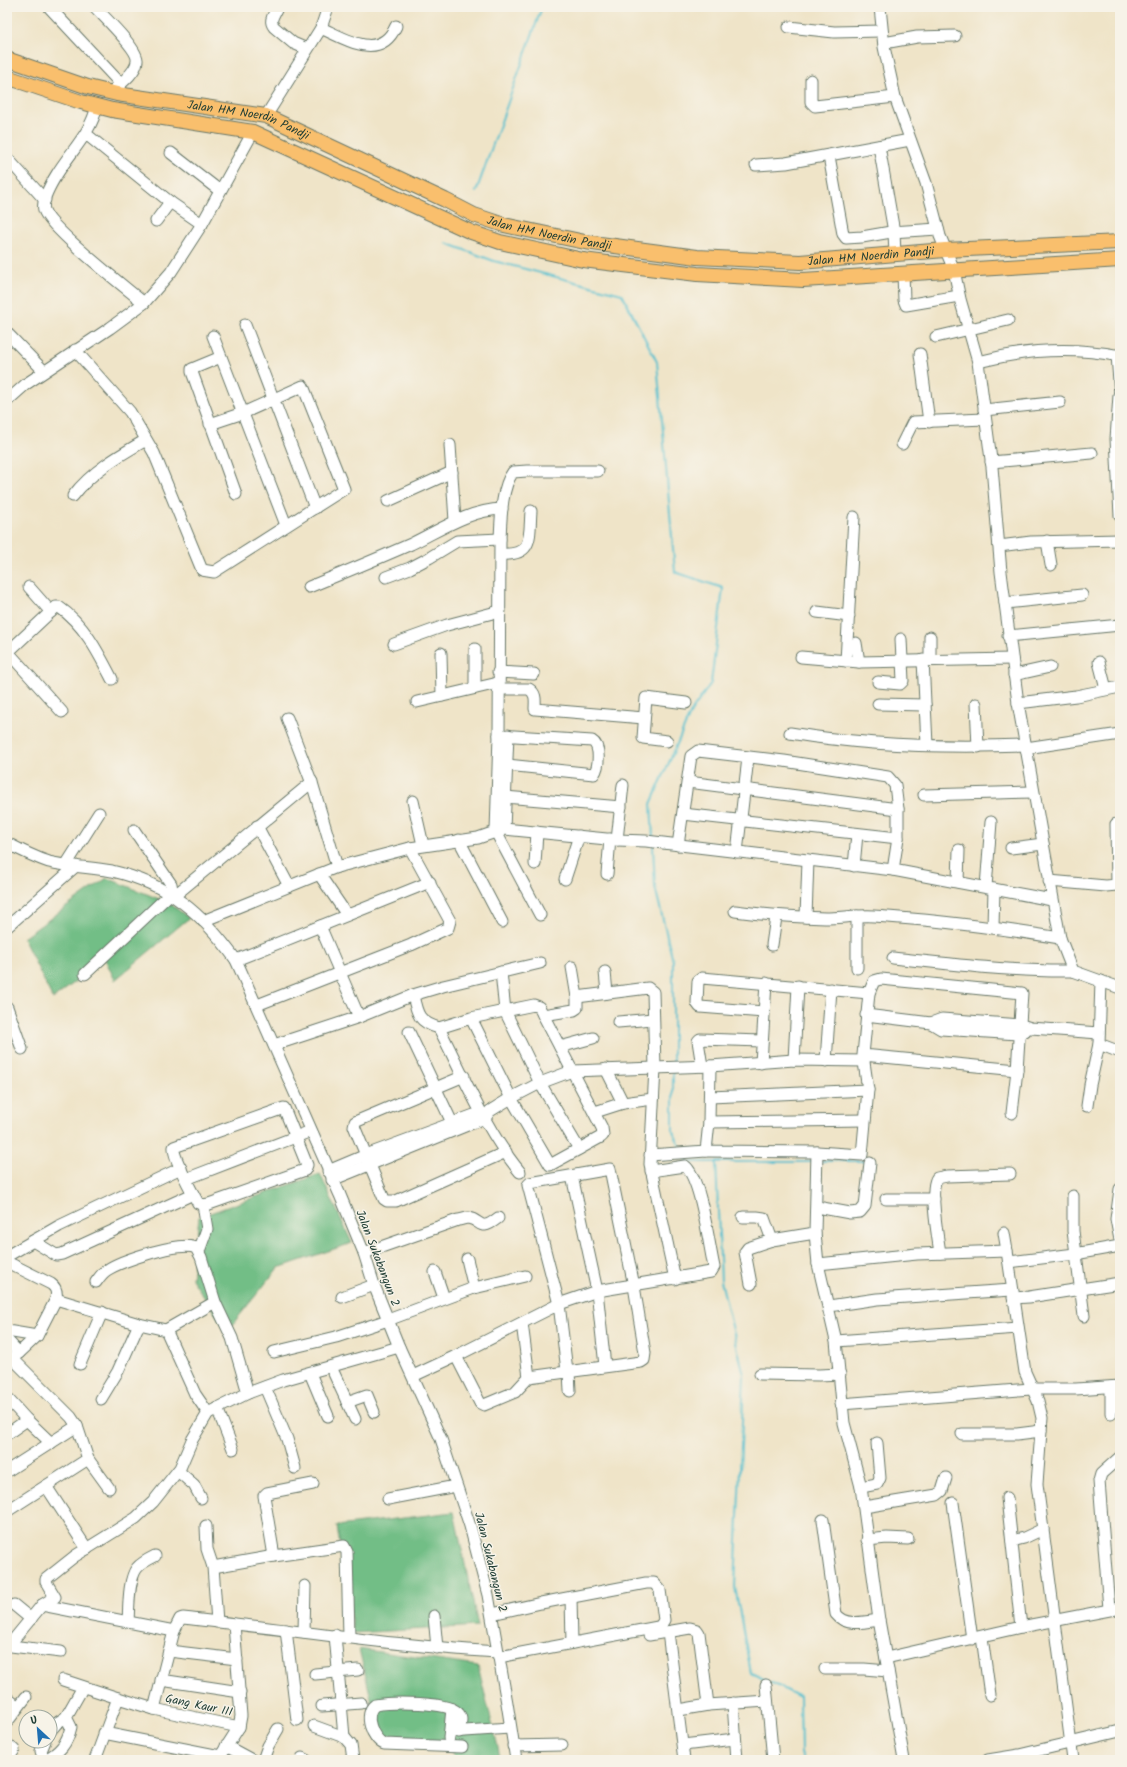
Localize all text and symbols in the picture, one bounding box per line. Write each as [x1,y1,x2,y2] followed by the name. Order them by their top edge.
[186,95,314,146] street label: Jalan HM Noerdin Pandji
[484,211,614,256] street label: Jalan HM Noerdin Pandji
[807,242,936,271] street label: Jalan HM Noerdin Pandji
[350,1207,405,1309] street label: Jalan Sukabangun 2
[469,1510,512,1614] street label: Jalan Sukabangun 2
[164,1689,235,1722] street label: Gang Kaur III
[18,1709,58,1749] north arrow
[27,1711,41,1730] text: U

